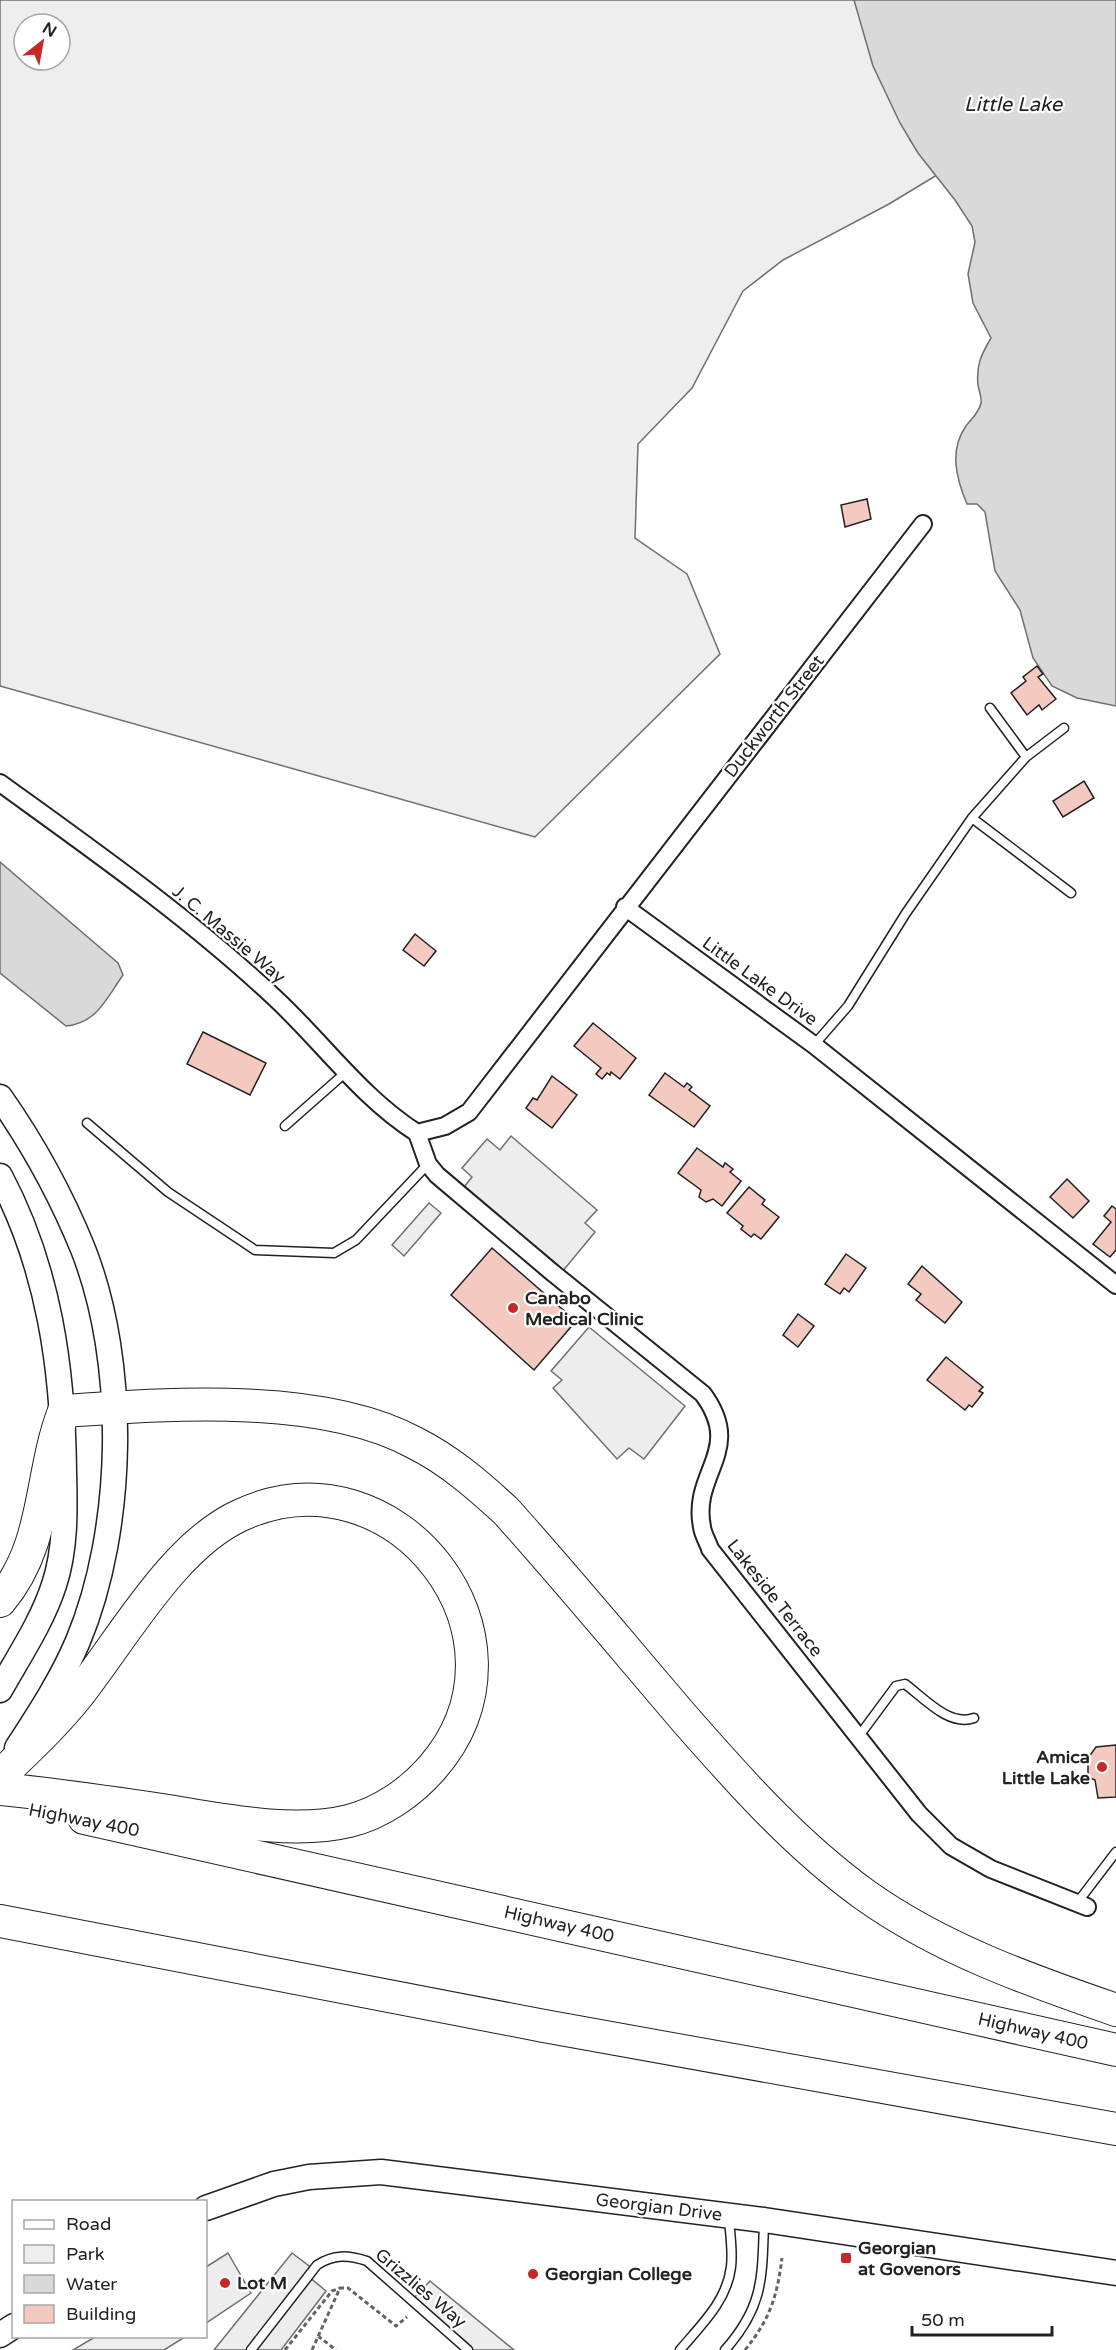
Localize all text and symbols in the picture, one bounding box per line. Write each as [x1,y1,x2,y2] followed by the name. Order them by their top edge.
[12,12,72,72] north arrow
[39,18,60,42] text: N
[964,93,1064,117] water label: Little Lake
[719,650,829,782] street label: Duckworth Street
[168,880,290,988] street label: J. C. Massie Way
[698,932,822,1030] street label: Little Lake Drive
[525,1287,644,1330] place label: Canabo Medical Clinic
[506,1301,520,1315] marker: Canabo Medical Clinic
[722,1535,828,1661] street label: Lakeside Terrace
[1002,1746,1090,1789] place label: Amica Little Lake
[1095,1760,1109,1774] marker: Amica Little Lake
[27,1798,141,1842] street label: Highway 400
[502,1901,616,1947] street label: Highway 400
[976,2008,1090,2054] street label: Highway 400
[594,2188,724,2226] street label: Georgian Drive
[12,2200,207,2338] legend
[66,2213,111,2235] text: Road
[858,2237,961,2280] place label: Georgian at Govenors
[66,2243,105,2265] text: Park
[371,2243,471,2333] street label: Grizzlies Way
[839,2251,853,2265] marker: Georgian at Govenors
[545,2263,692,2285] place label: Georgian College
[526,2267,540,2281] marker: Georgian College
[237,2272,287,2294] place label: Lot M
[66,2273,117,2295] text: Water
[218,2276,232,2290] marker: Lot M
[912,2299,1052,2337] scale bar
[66,2303,136,2325] text: Building
[921,2309,965,2331] text: 50 m

